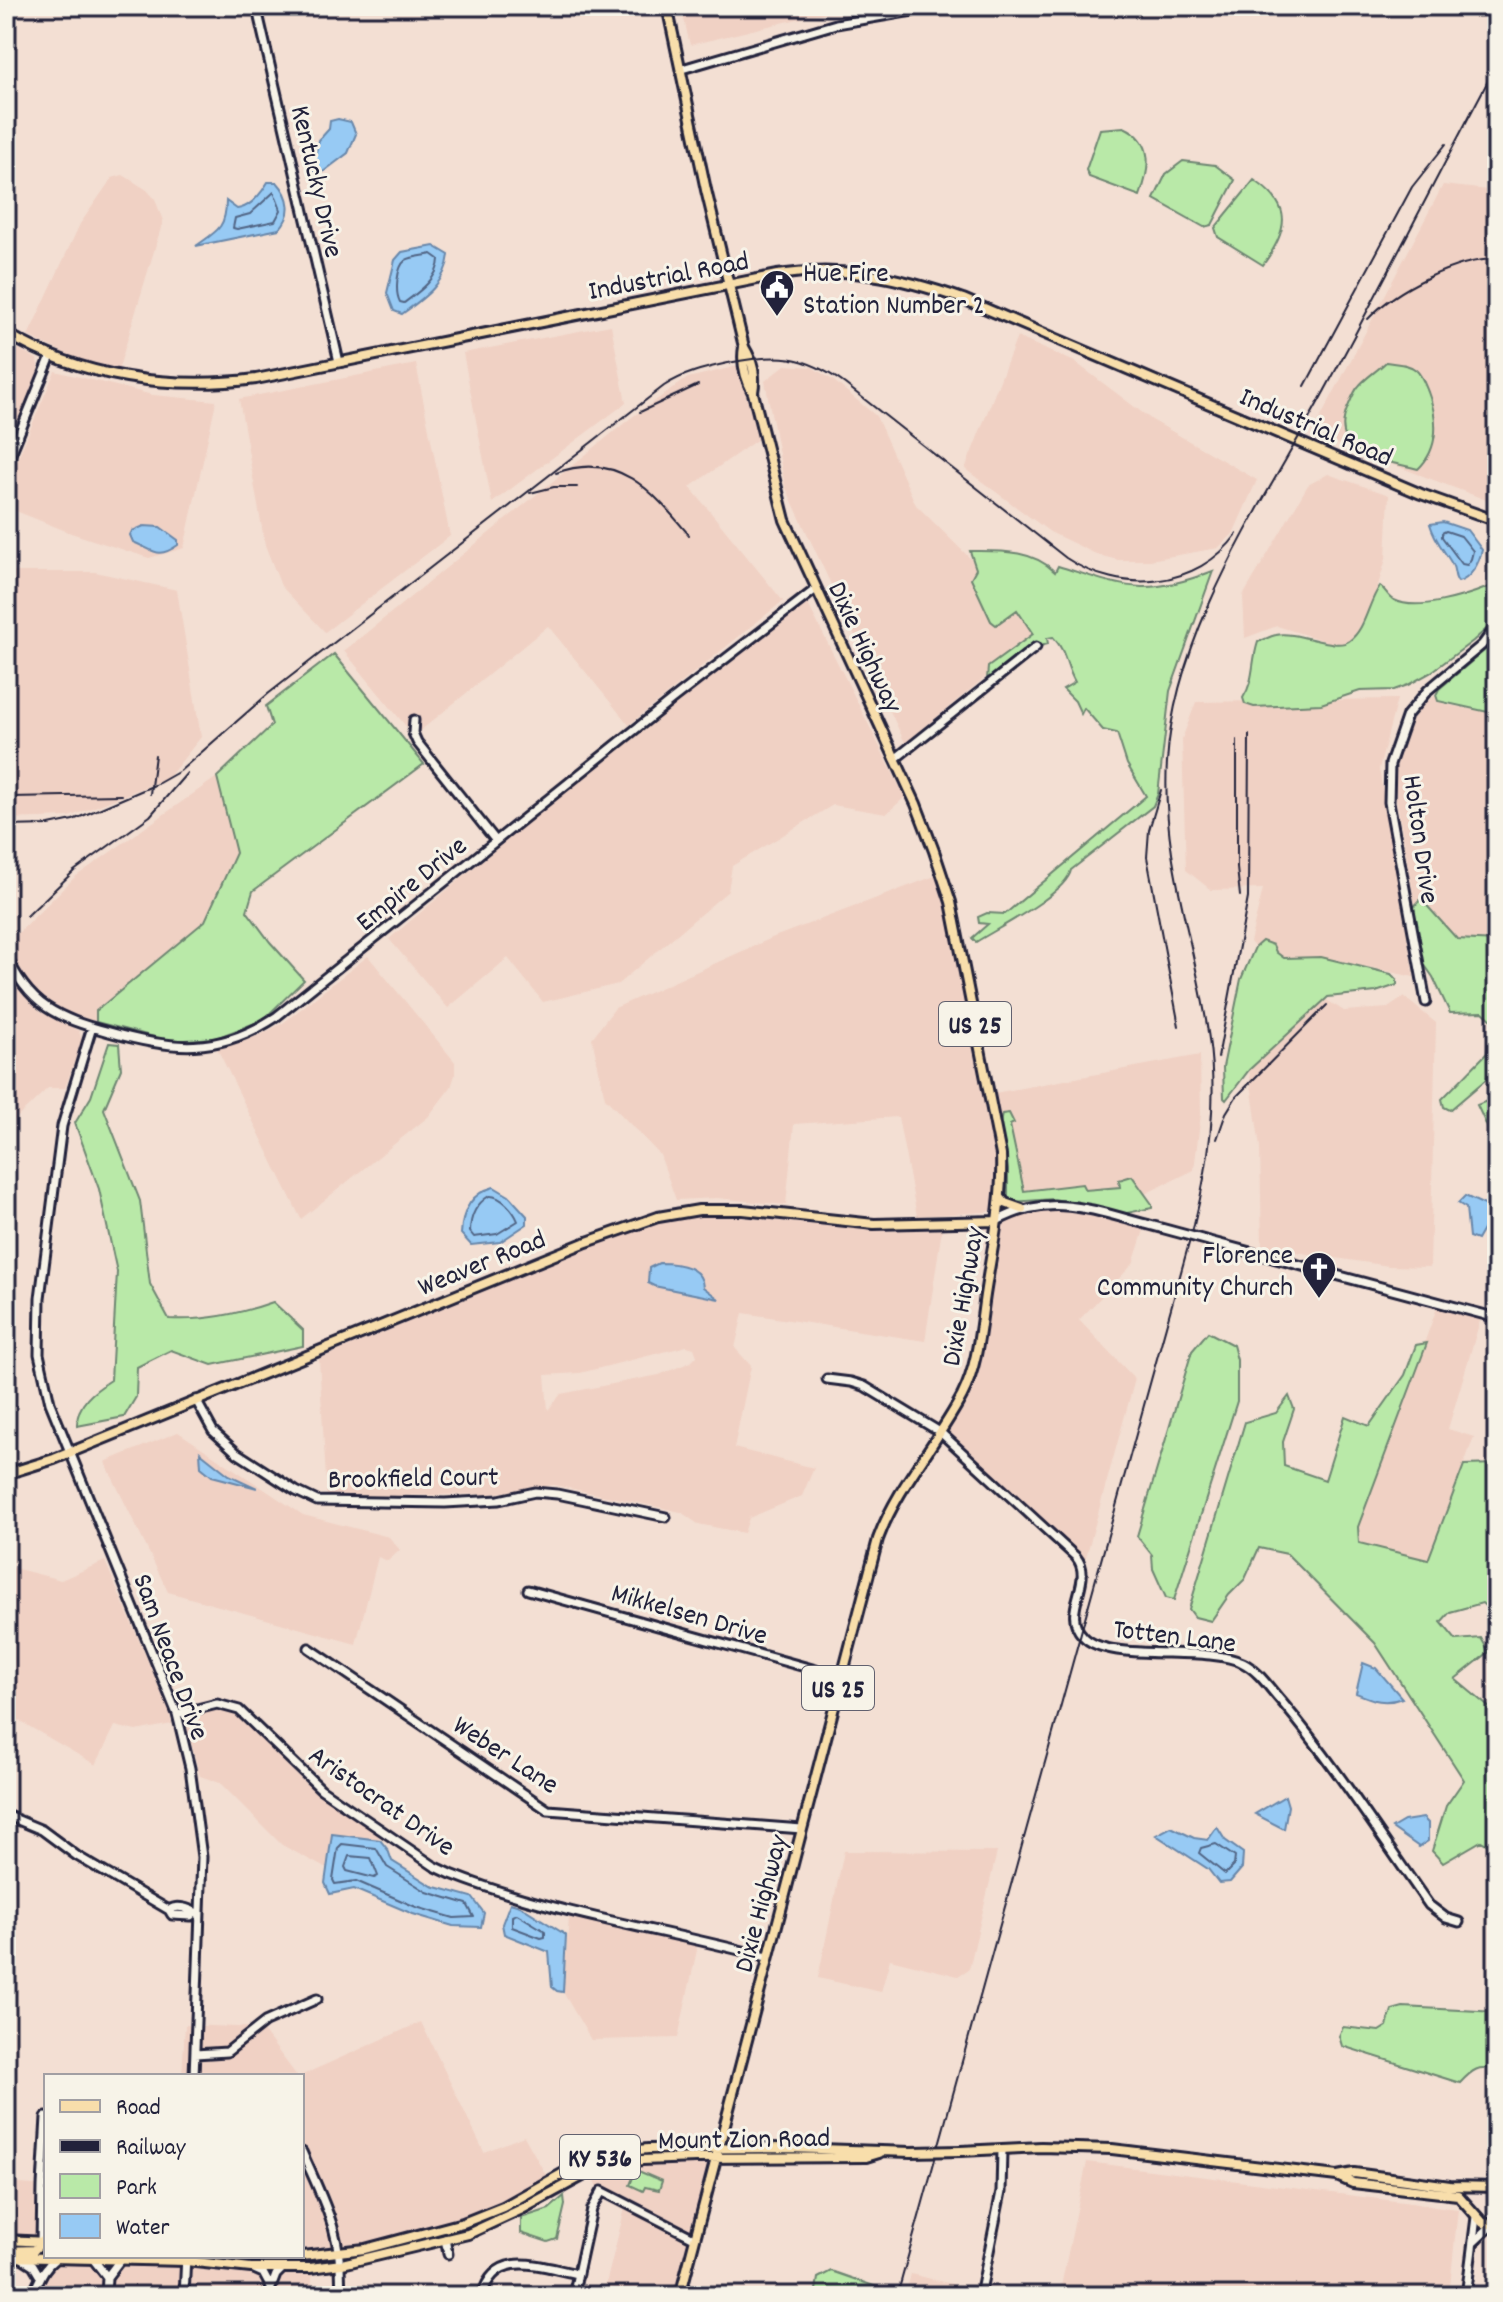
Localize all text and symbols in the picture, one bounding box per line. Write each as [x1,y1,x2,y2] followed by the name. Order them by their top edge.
[277,102,351,262] street label: Kentucky Drive
[585,244,753,314] street label: Industrial Road
[803,256,985,328] place label: Hue Fire Station Number 2
[758,268,796,318] public building icon: Hue Fire Station Number 2
[1232,379,1398,480] street label: Industrial Road
[815,576,911,721] street label: Dixie Highway
[1389,773,1447,907] street label: Holton Drive
[349,828,477,943] street label: Empire Drive
[939,1002,1011,1046] road number: US 25
[413,1222,553,1309] street label: Weaver Road
[934,1223,998,1370] street label: Dixie Highway
[1097,1238,1293,1310] place label: Florence Community Church
[1300,1250,1338,1300] church icon: Florence Community Church
[327,1460,499,1502] street label: Brookfield Court
[120,1569,217,1746] street label: Sam Neace Drive
[606,1575,771,1658] street label: Mikkelsen Drive
[1111,1612,1238,1666] street label: Totten Lane
[802,1666,874,1710] road number: US 25
[443,1708,565,1807] street label: Weber Lane
[299,1738,462,1868] street label: Aristocrat Drive
[726,1830,802,1978] street label: Dixie Highway
[44,2074,304,2258] legend
[116,2092,161,2126] text: Road
[658,2120,831,2163] street label: Mount Zion Road
[116,2132,187,2166] text: Railway
[560,2135,640,2179] road number: KY 536
[116,2172,157,2206] text: Park
[116,2212,169,2246] text: Water

